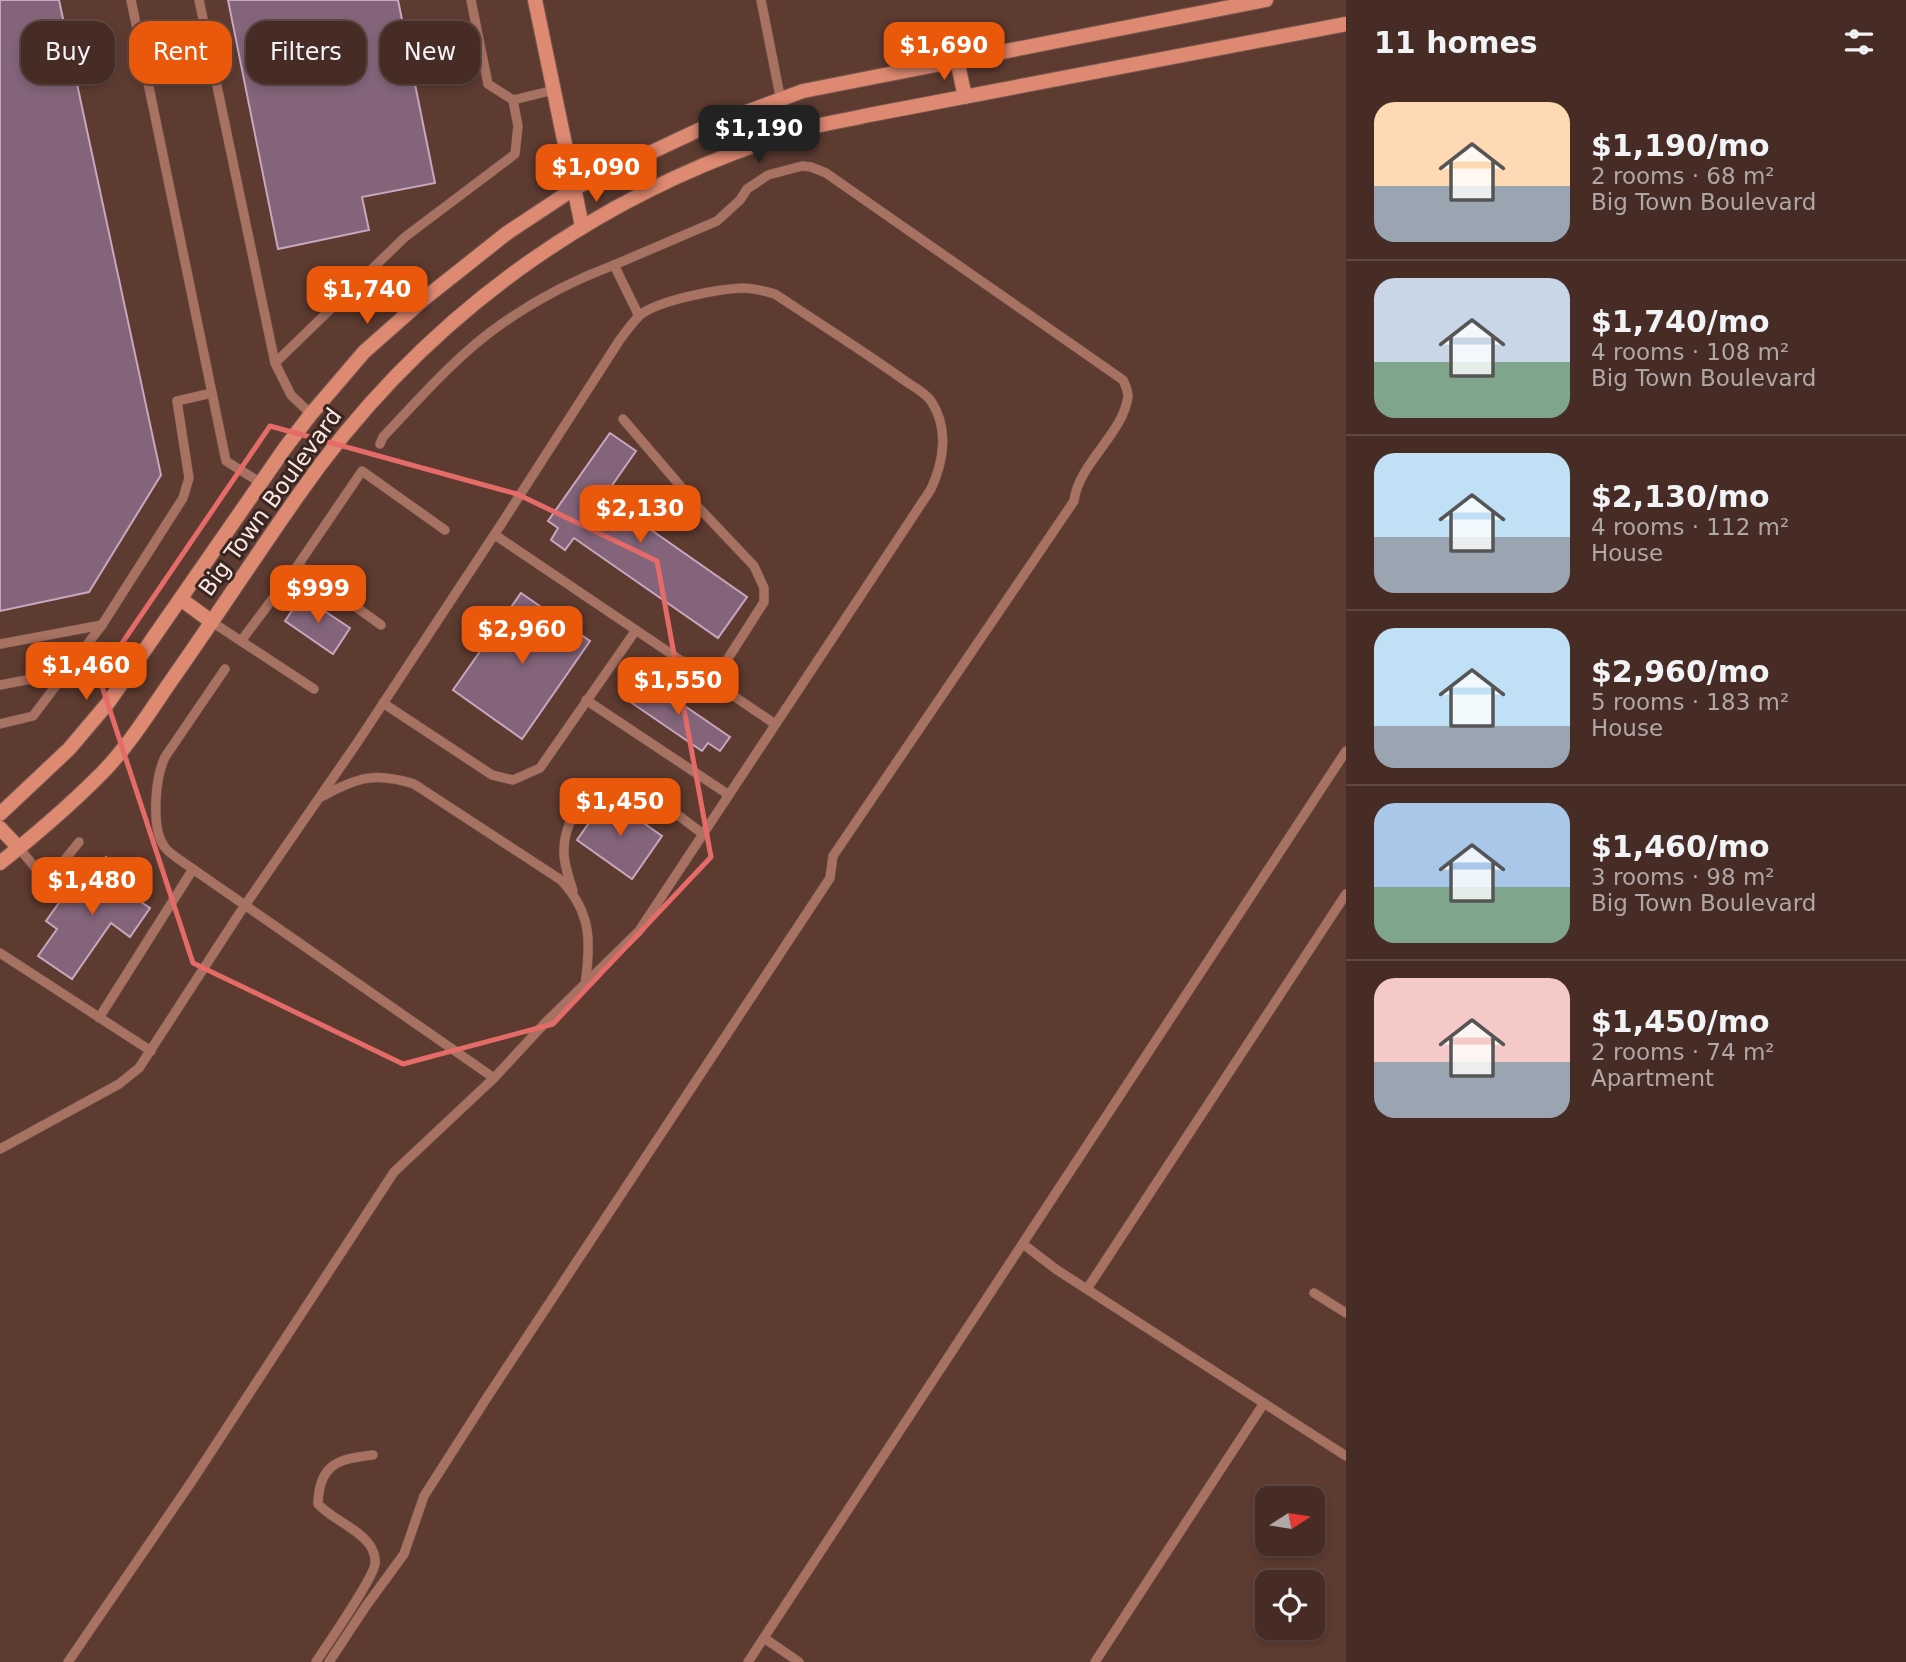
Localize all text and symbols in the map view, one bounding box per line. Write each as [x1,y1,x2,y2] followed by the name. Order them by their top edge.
[21,21,115,84] chip: Buy
[129,21,232,84] chip: Rent
[246,21,366,84] chip: Filters
[380,21,480,84] chip: New
[887,22,1001,82] pin: $1,690
[1840,23,1878,61] icon: filters
[1374,25,1538,60] text: 11 homes
[900,32,988,58] text: $1,690
[702,106,816,165] pin: $1,190
[715,115,803,141] text: $1,190
[1591,128,1770,163] text: $1,190/mo
[1430,130,1514,214] icon: home
[539,144,653,204] pin: $1,090
[552,154,640,180] text: $1,090
[1591,163,1775,189] text: 2 rooms · 68 m²
[1591,189,1816,215] text: Big Town Boulevard
[310,266,424,326] pin: $1,740
[323,276,411,302] text: $1,740
[1591,304,1770,339] text: $1,740/mo
[1430,306,1514,390] icon: home
[1591,339,1789,365] text: 4 rooms · 108 m²
[1591,365,1816,391] text: Big Town Boulevard
[193,403,347,601] street label: Big Town Boulevard
[1591,479,1770,514] text: $2,130/mo
[1430,481,1514,565] icon: home
[583,486,697,545] pin: $2,130
[596,495,684,521] text: $2,130
[1591,514,1789,540] text: 4 rooms · 112 m²
[1591,540,1663,566] text: House
[277,566,359,625] pin: $999
[286,575,350,601] text: $999
[465,606,579,666] pin: $2,960
[478,616,566,642] text: $2,960
[29,642,143,702] pin: $1,460
[42,652,130,678] text: $1,460
[1591,654,1770,689] text: $2,960/mo
[1430,656,1514,740] icon: home
[621,658,735,717] pin: $1,550
[634,667,722,693] text: $1,550
[1591,689,1789,715] text: 5 rooms · 183 m²
[1591,715,1663,741] text: House
[563,778,677,838] pin: $1,450
[576,788,664,814] text: $1,450
[1591,829,1770,864] text: $1,460/mo
[1430,831,1514,915] icon: home
[35,858,149,917] pin: $1,480
[1591,864,1775,890] text: 3 rooms · 98 m²
[48,867,136,893] text: $1,480
[1591,890,1816,916] text: Big Town Boulevard
[1591,1004,1770,1039] text: $1,450/mo
[1430,1006,1514,1090] icon: home
[1591,1039,1775,1065] text: 2 rooms · 74 m²
[1591,1065,1714,1091] text: Apartment
[1255,1486,1325,1556] north arrow
[1255,1486,1325,1640] map controls
[1255,1570,1325,1640] button: locate

